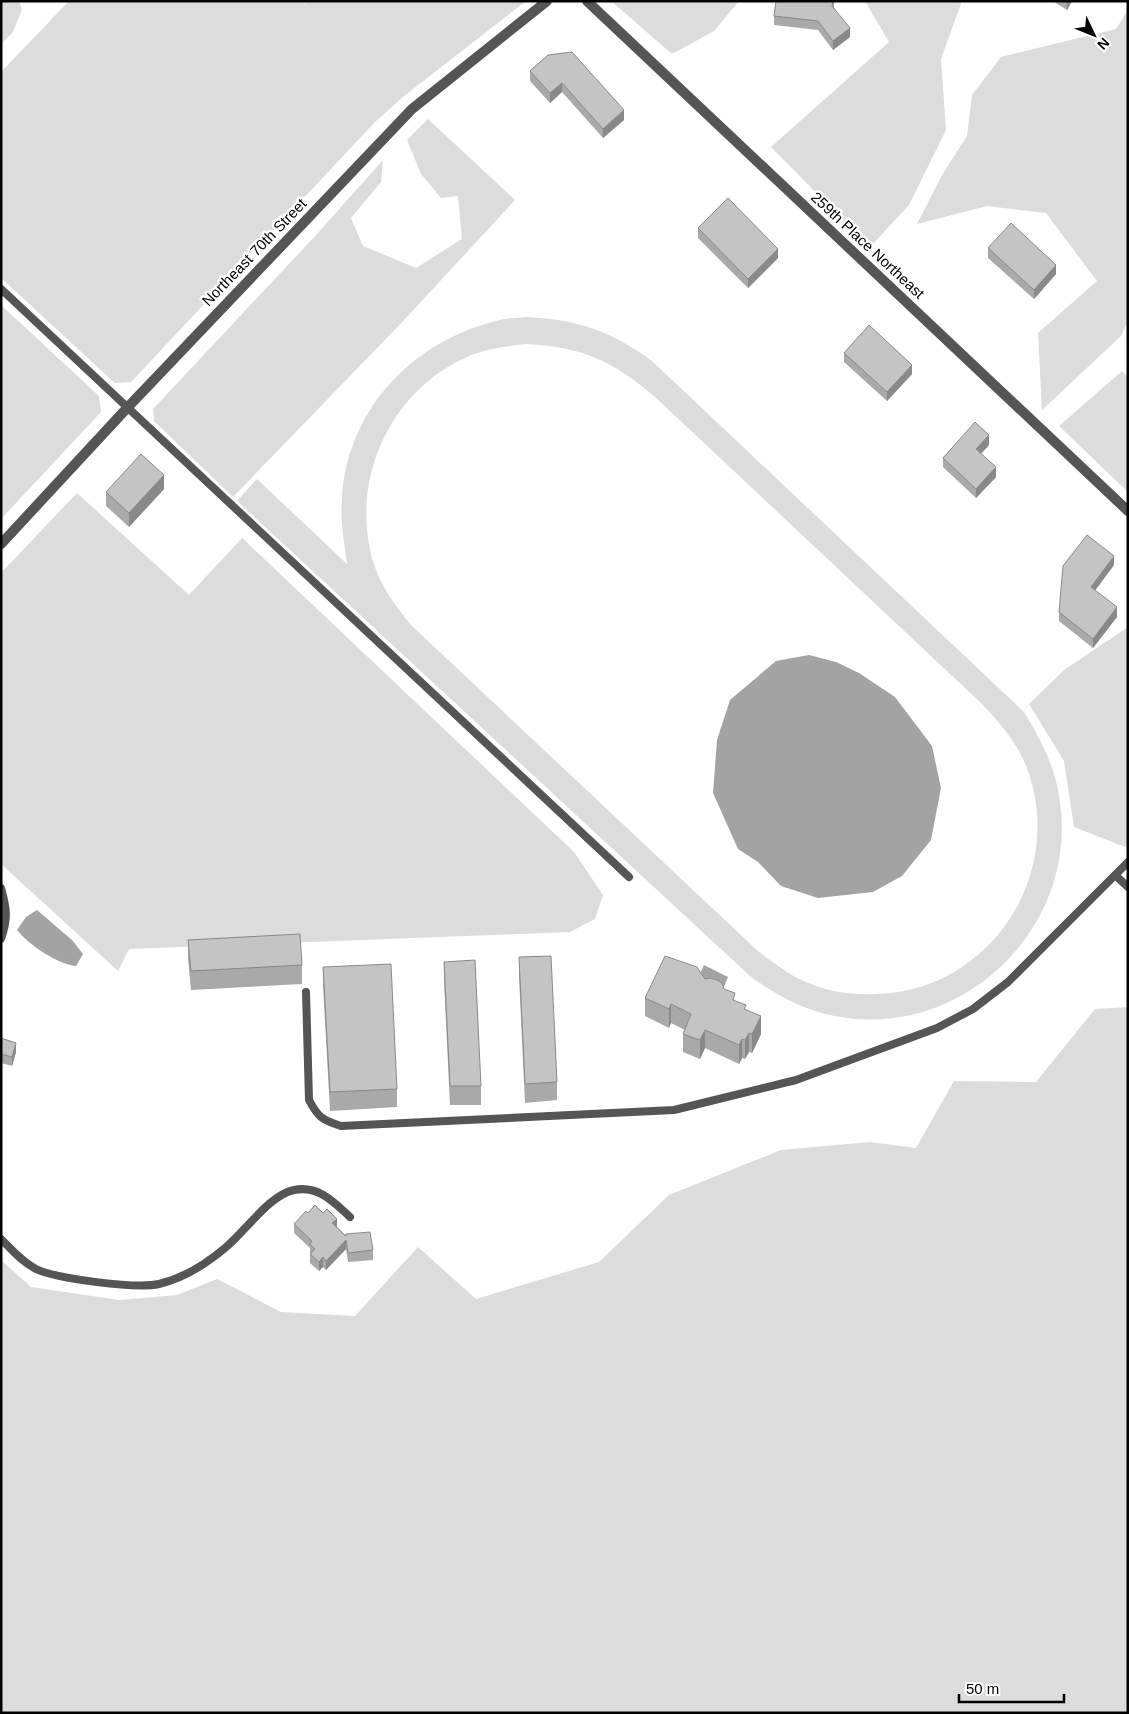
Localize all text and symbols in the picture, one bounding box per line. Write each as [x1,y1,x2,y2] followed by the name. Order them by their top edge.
[1069,10,1119,60] north arrow
[1094,35,1113,53] text: N
[808,188,929,302] street label: 259th Place Northeast
[198,194,310,309] street label: Northeast 70th Street
[959,1672,1064,1704] scale bar
[966,1680,999,1697] text: 50 m

